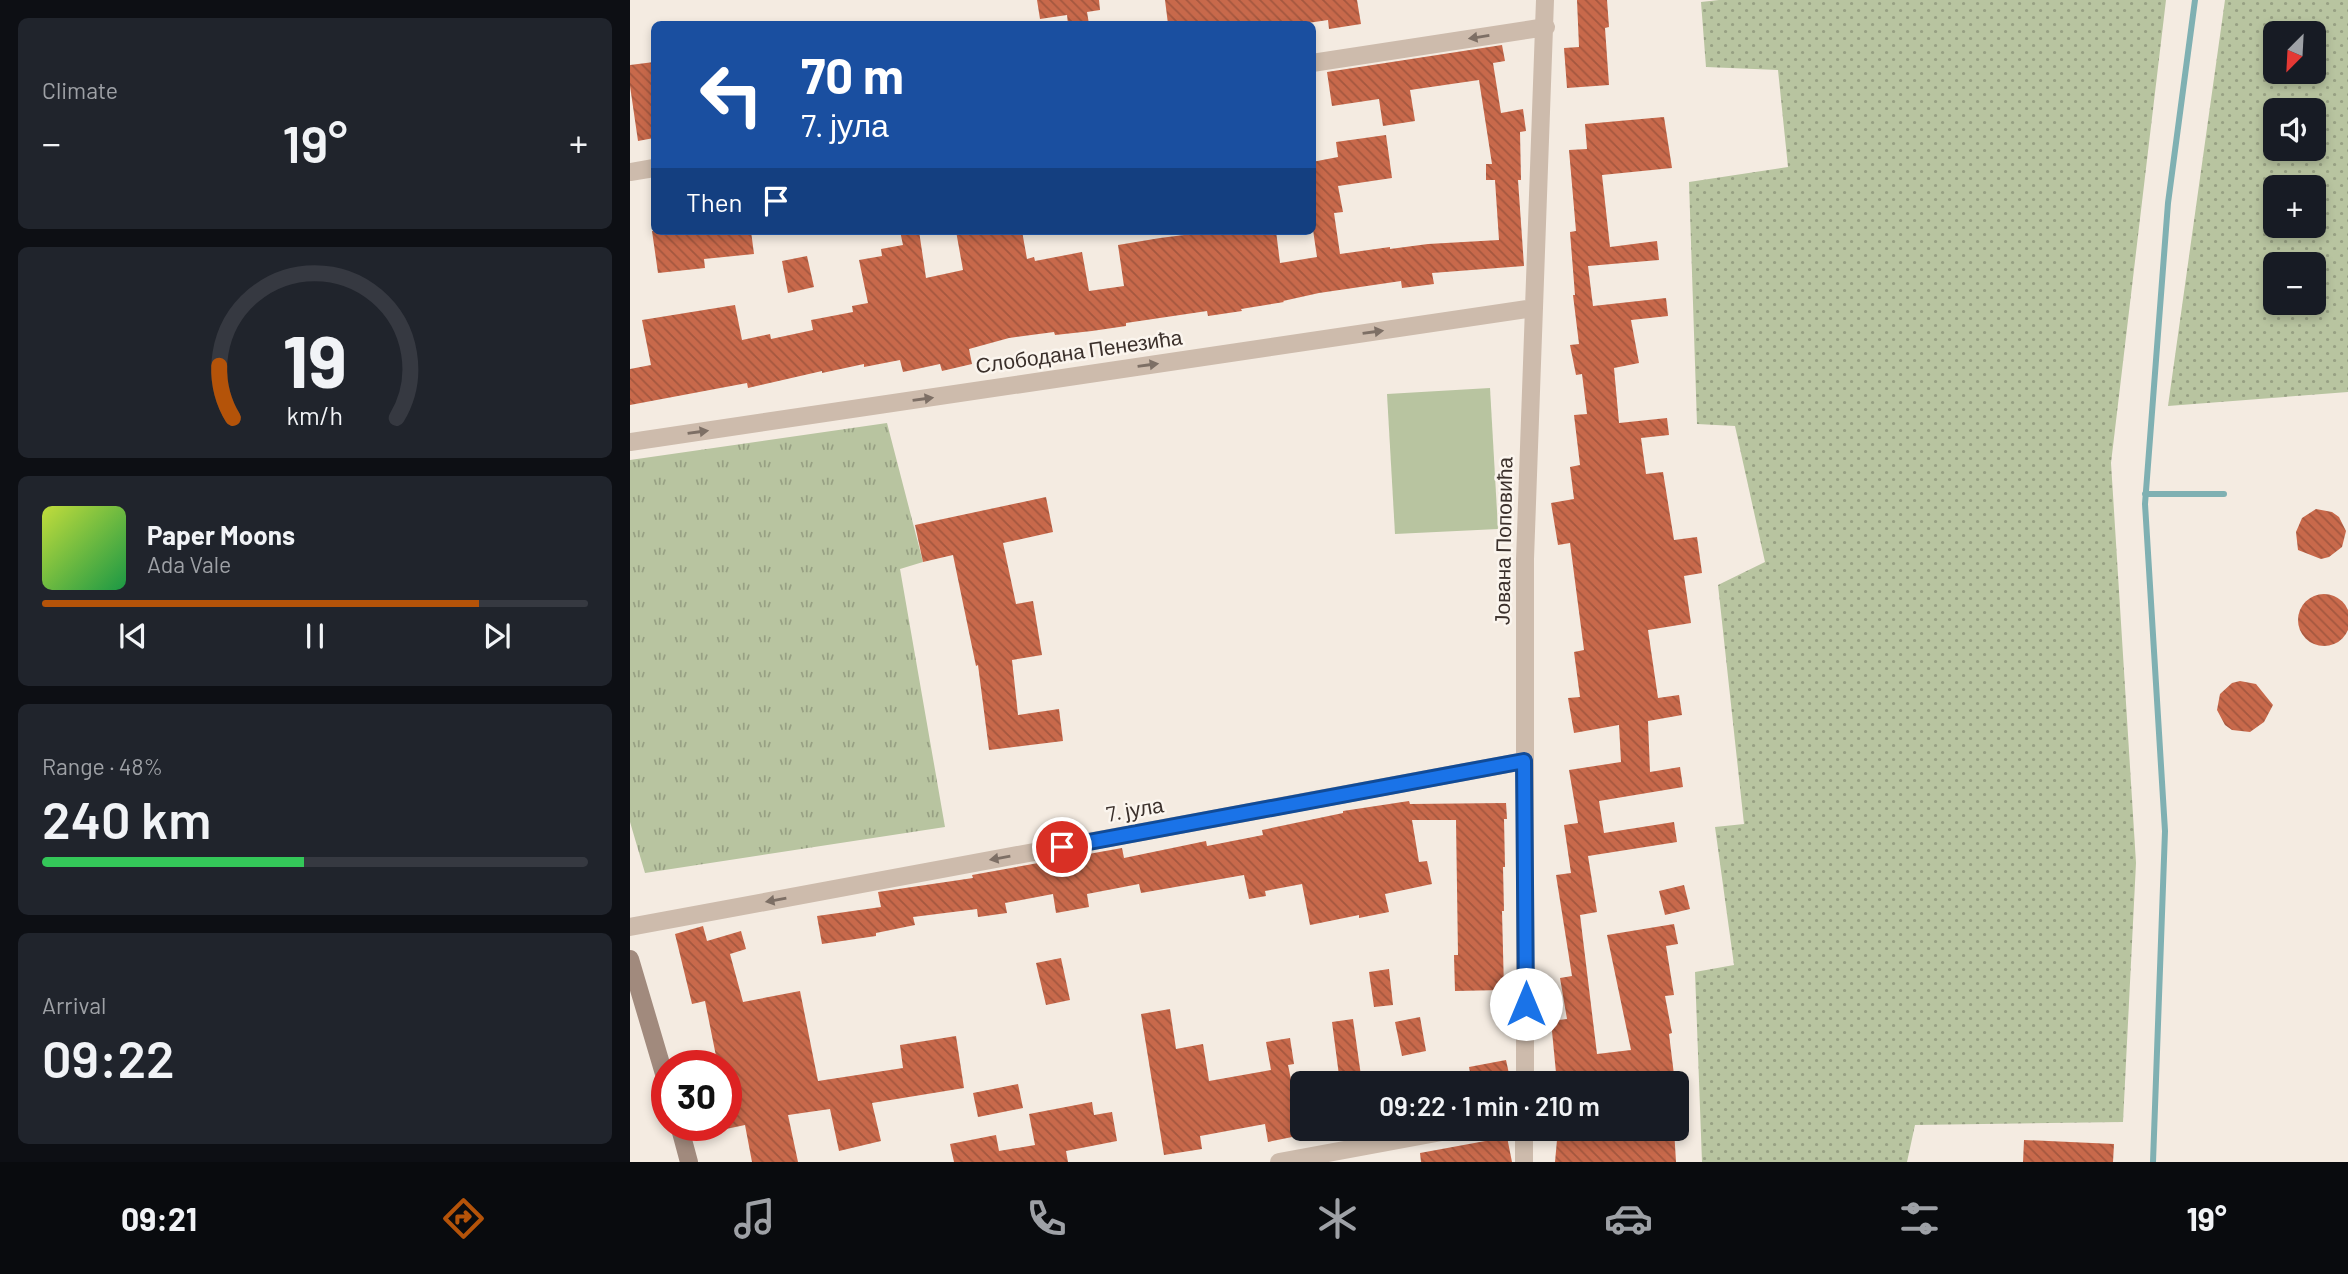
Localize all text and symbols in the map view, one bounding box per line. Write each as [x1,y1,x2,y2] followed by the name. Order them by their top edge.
[2263,21,2326,84] north arrow
[2263,21,2326,315] map controls
[1468,32,1490,43] one-way arrow
[801,45,904,104] text: 70 m
[686,49,777,140] icon: left
[42,76,118,104] text: Climate
[2263,98,2326,161] button: sound
[801,105,889,143] text: 7. јула
[282,111,348,173] text: 19°
[42,119,61,165] text: −
[569,119,588,165] text: +
[2263,175,2326,238] button: +
[757,182,795,220] icon: arrive
[686,186,743,217] text: Then
[2263,252,2326,315] button: −
[283,316,347,404] text: 19
[974,324,1184,377] street label: Слободана Пенезића
[1362,326,1384,337] one-way arrow
[1137,359,1159,370] one-way arrow
[912,393,934,404] one-way arrow
[287,400,343,430] text: km/h
[687,426,709,437] one-way arrow
[1489,456,1516,625] street label: Јована Поповића
[147,519,295,550] text: Paper Moons
[147,550,231,578] text: Ada Vale
[114,617,152,655] icon: previous
[296,617,334,655] icon: pause
[478,617,516,655] icon: next
[42,752,163,780] text: Range · 48%
[42,787,211,849] text: 240 km
[1104,791,1166,826] street label: 7. јула
[1032,817,1092,877] pin
[1043,828,1081,866] icon: arrive
[989,853,1011,864] one-way arrow
[765,894,787,905] one-way arrow
[1489,967,1563,1041] position arrow
[42,991,106,1019] text: Arrival
[42,1026,175,1088] text: 09:22
[651,1050,742,1141] speed limit sign: 30
[1379,1090,1600,1121] text: 09:22 · 1 min · 210 m
[439,1194,488,1243] icon: directions
[730,1194,779,1243] icon: music
[1022,1194,1071,1243] icon: phone
[1313,1194,1362,1243] icon: climate
[1604,1194,1653,1243] icon: car
[1895,1194,1944,1243] icon: filters
[121,1199,197,1237] text: 09:21
[2186,1199,2227,1237] text: 19°

